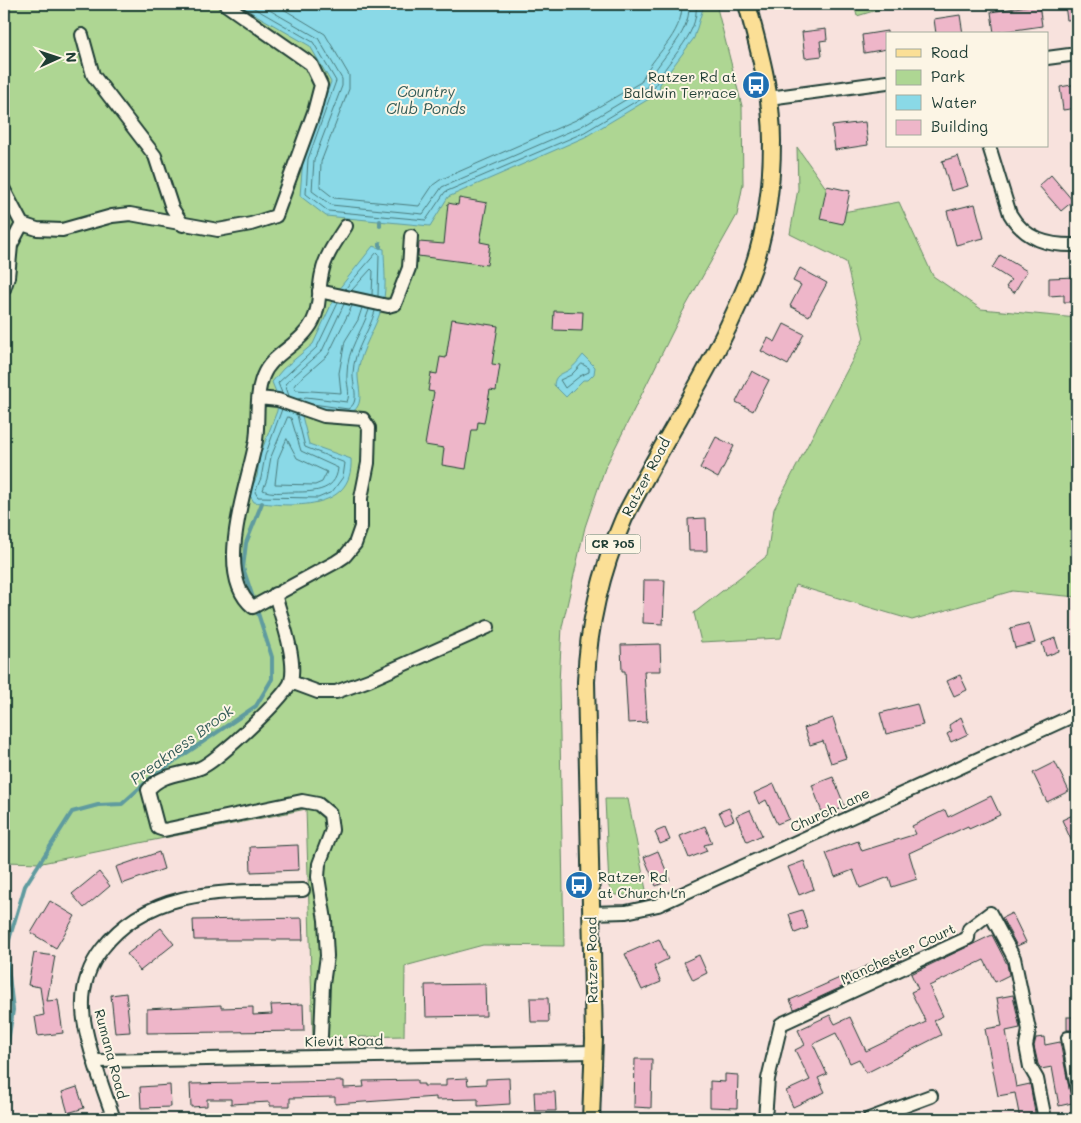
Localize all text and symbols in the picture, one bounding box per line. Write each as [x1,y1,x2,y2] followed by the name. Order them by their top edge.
[32,32,82,82] north arrow
[886,32,1048,148] legend
[931,42,968,62] text: Road
[62,51,81,63] text: N
[931,66,965,86] text: Park
[624,67,737,102] place label: Ratzer Rd at Baldwin Terrace
[741,70,771,100] bus stop icon: Ratzer Rd at Baldwin Terrace
[386,81,466,118] water label: Country Club Ponds
[931,92,977,112] text: Water
[931,116,988,136] text: Building
[617,434,674,520] street label: Ratzer Road
[586,534,640,554] road number: CR 705
[126,699,238,788] water label: Preakness Brook
[787,783,873,836] street label: Church Lane
[598,867,686,902] place label: Ratzer Rd at Church Ln
[564,870,594,900] bus stop icon: Ratzer Rd at Church Ln
[581,916,602,1004] street label: Ratzer Road
[837,919,958,989] street label: Manchester Court
[90,1007,133,1101] street label: Rumana Road
[305,1030,384,1051] street label: Kievit Road

